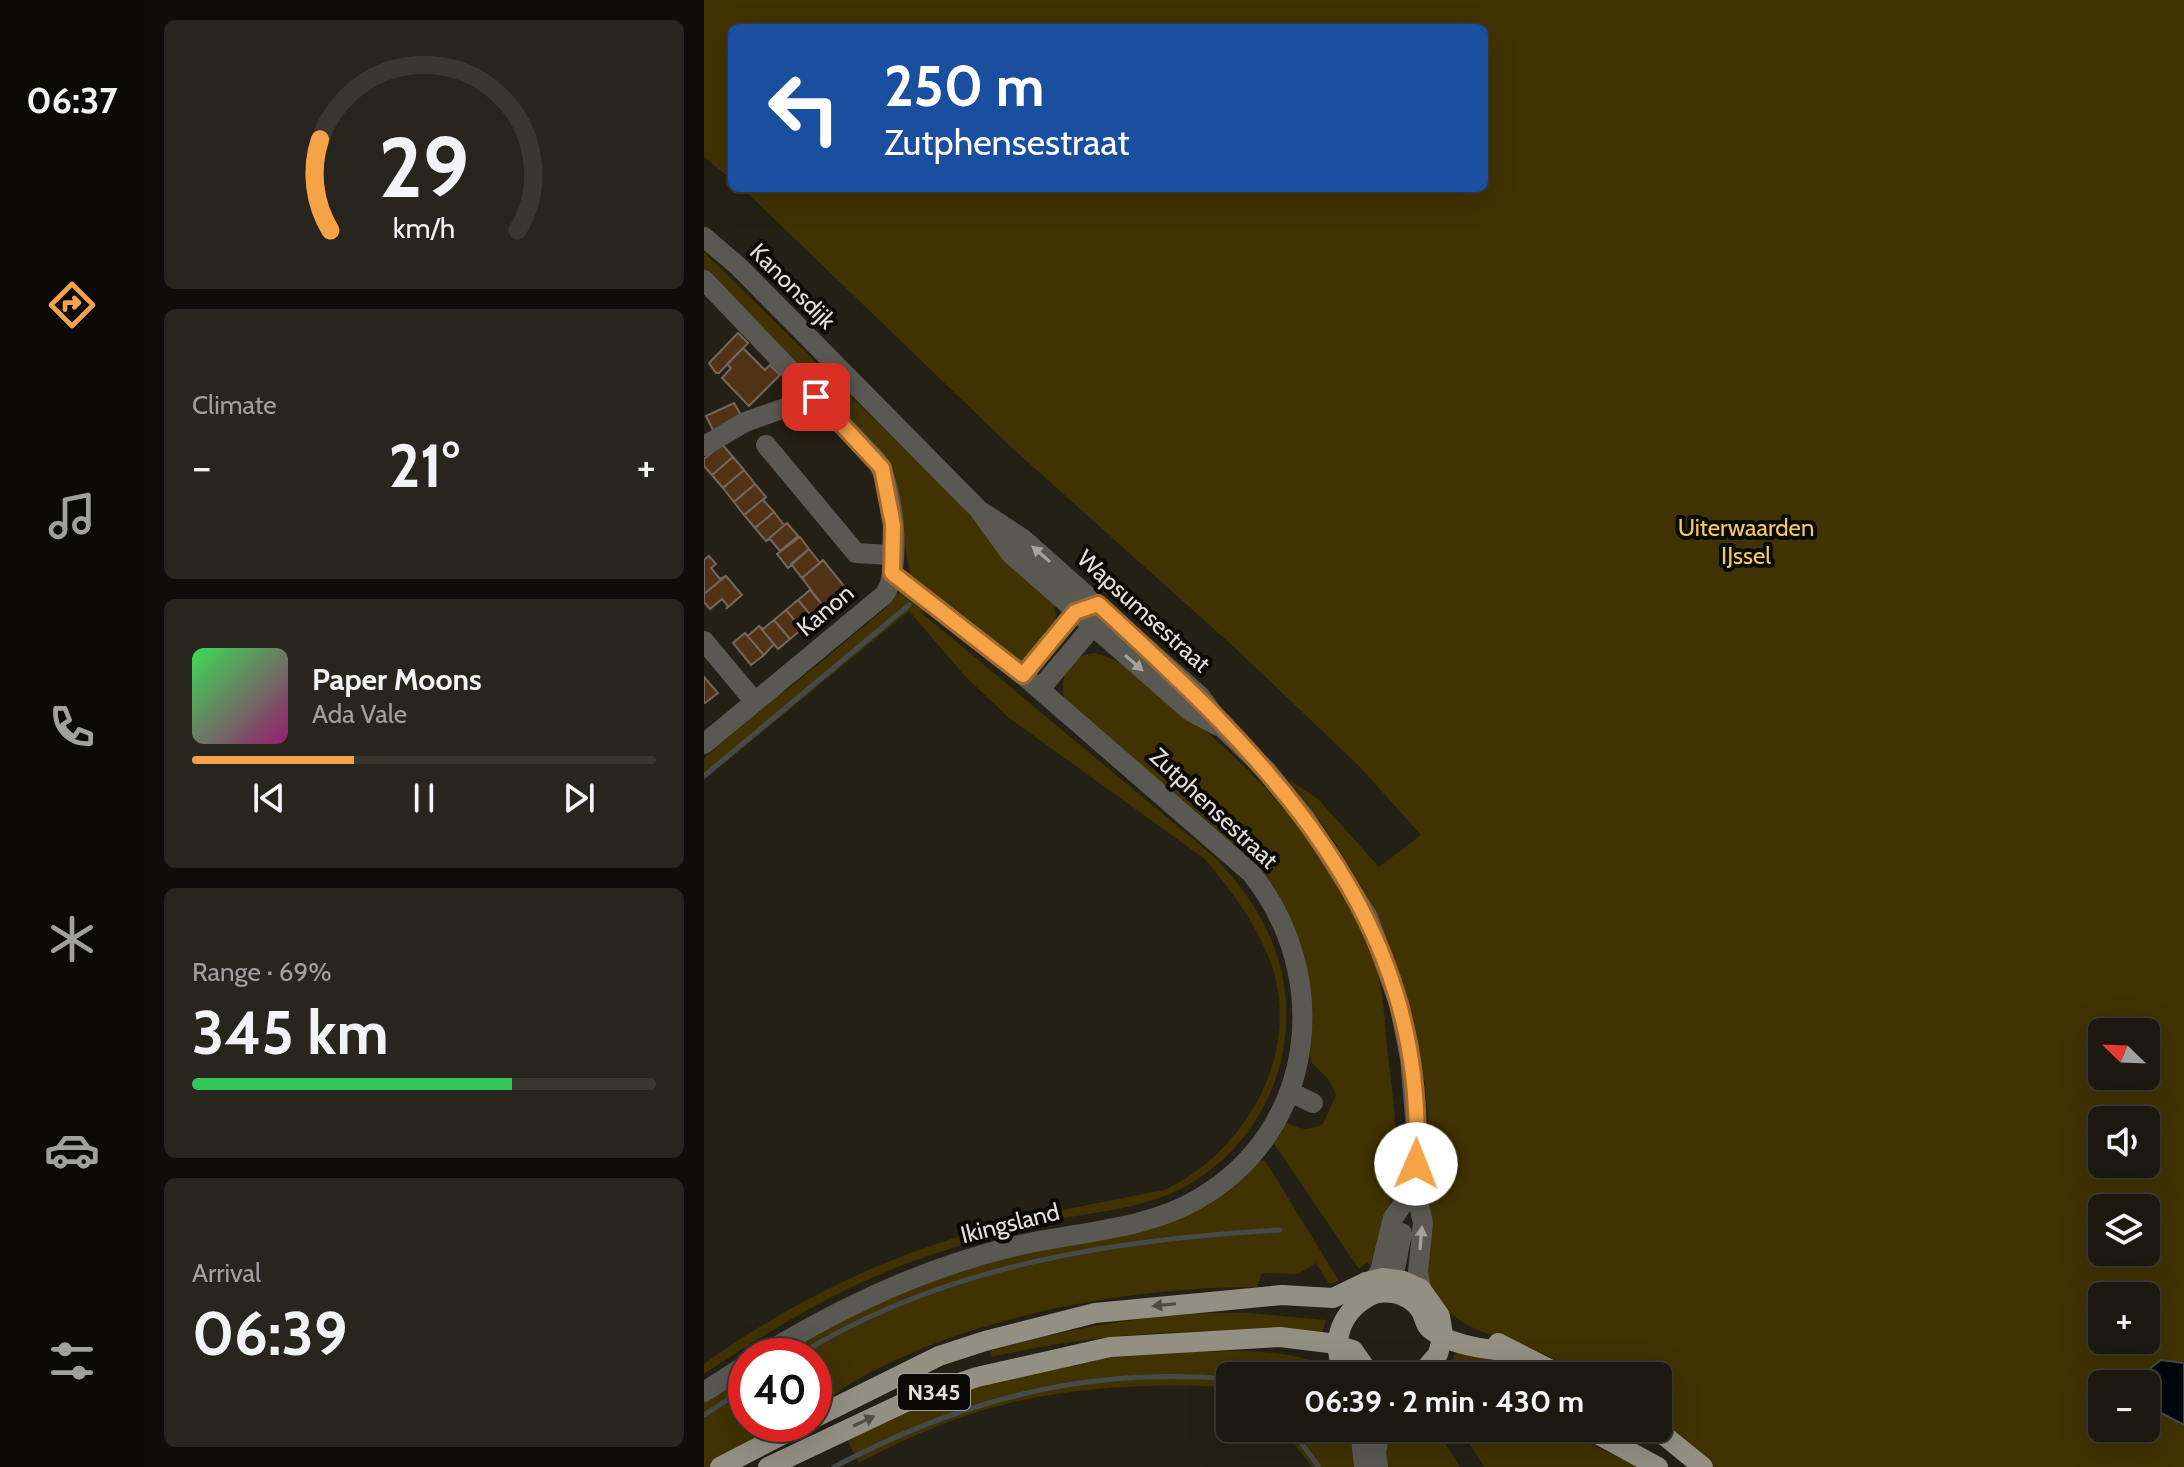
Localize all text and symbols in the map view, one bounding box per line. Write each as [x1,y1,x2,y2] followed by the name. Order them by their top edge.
[884,52,1045,120] text: 250 m
[752,56,856,160] icon: left
[26,78,118,122] text: 06:37
[379,116,469,217] text: 29
[884,120,1130,164] text: Zutphensestraat
[393,210,455,245] text: km/h
[744,237,842,335] street label: Kanonsdijk
[44,277,100,333] icon: directions
[782,363,850,431] pin
[794,375,838,419] icon: arrive
[192,389,277,421] text: Climate
[388,429,460,502] text: 21°
[192,440,211,493] text: −
[637,440,656,493] text: +
[44,488,100,544] icon: music
[1678,513,1814,570] park label: Uiterwaarden IJssel
[1072,544,1216,678] street label: Wapsumsestraat
[1031,546,1051,563] one-way arrow
[791,578,859,642] street label: Kanon
[1123,654,1143,671] one-way arrow
[312,661,482,698] text: Paper Moons
[312,698,407,730] text: Ada Vale
[44,699,100,755] icon: phone
[1144,742,1284,874] street label: Zutphensestraat
[247,776,291,820] icon: previous
[402,776,446,820] icon: pause
[557,776,601,820] icon: next
[44,911,100,967] icon: climate
[192,956,332,988] text: Range · 69%
[192,996,389,1069] text: 345 km
[2088,1018,2160,1090] north arrow
[2088,1018,2160,1442] map controls
[2088,1106,2160,1178] button: sound
[44,1122,100,1178] icon: car
[1374,1122,1458,1206] position arrow
[2088,1194,2160,1266] button: layers
[958,1197,1062,1249] street label: Ikingsland
[1415,1225,1428,1250] one-way arrow
[192,1257,261,1289] text: Arrival
[2088,1282,2160,1354] button: +
[192,1297,347,1370] text: 06:39
[1152,1299,1177,1312] one-way arrow
[44,1333,100,1389] icon: filters
[728,1338,832,1442] speed limit sign: 40
[2088,1370,2160,1442] button: −
[898,1374,970,1410] road number: N345
[1304,1383,1584,1420] text: 06:39 · 2 min · 430 m
[852,1414,875,1428] one-way arrow

